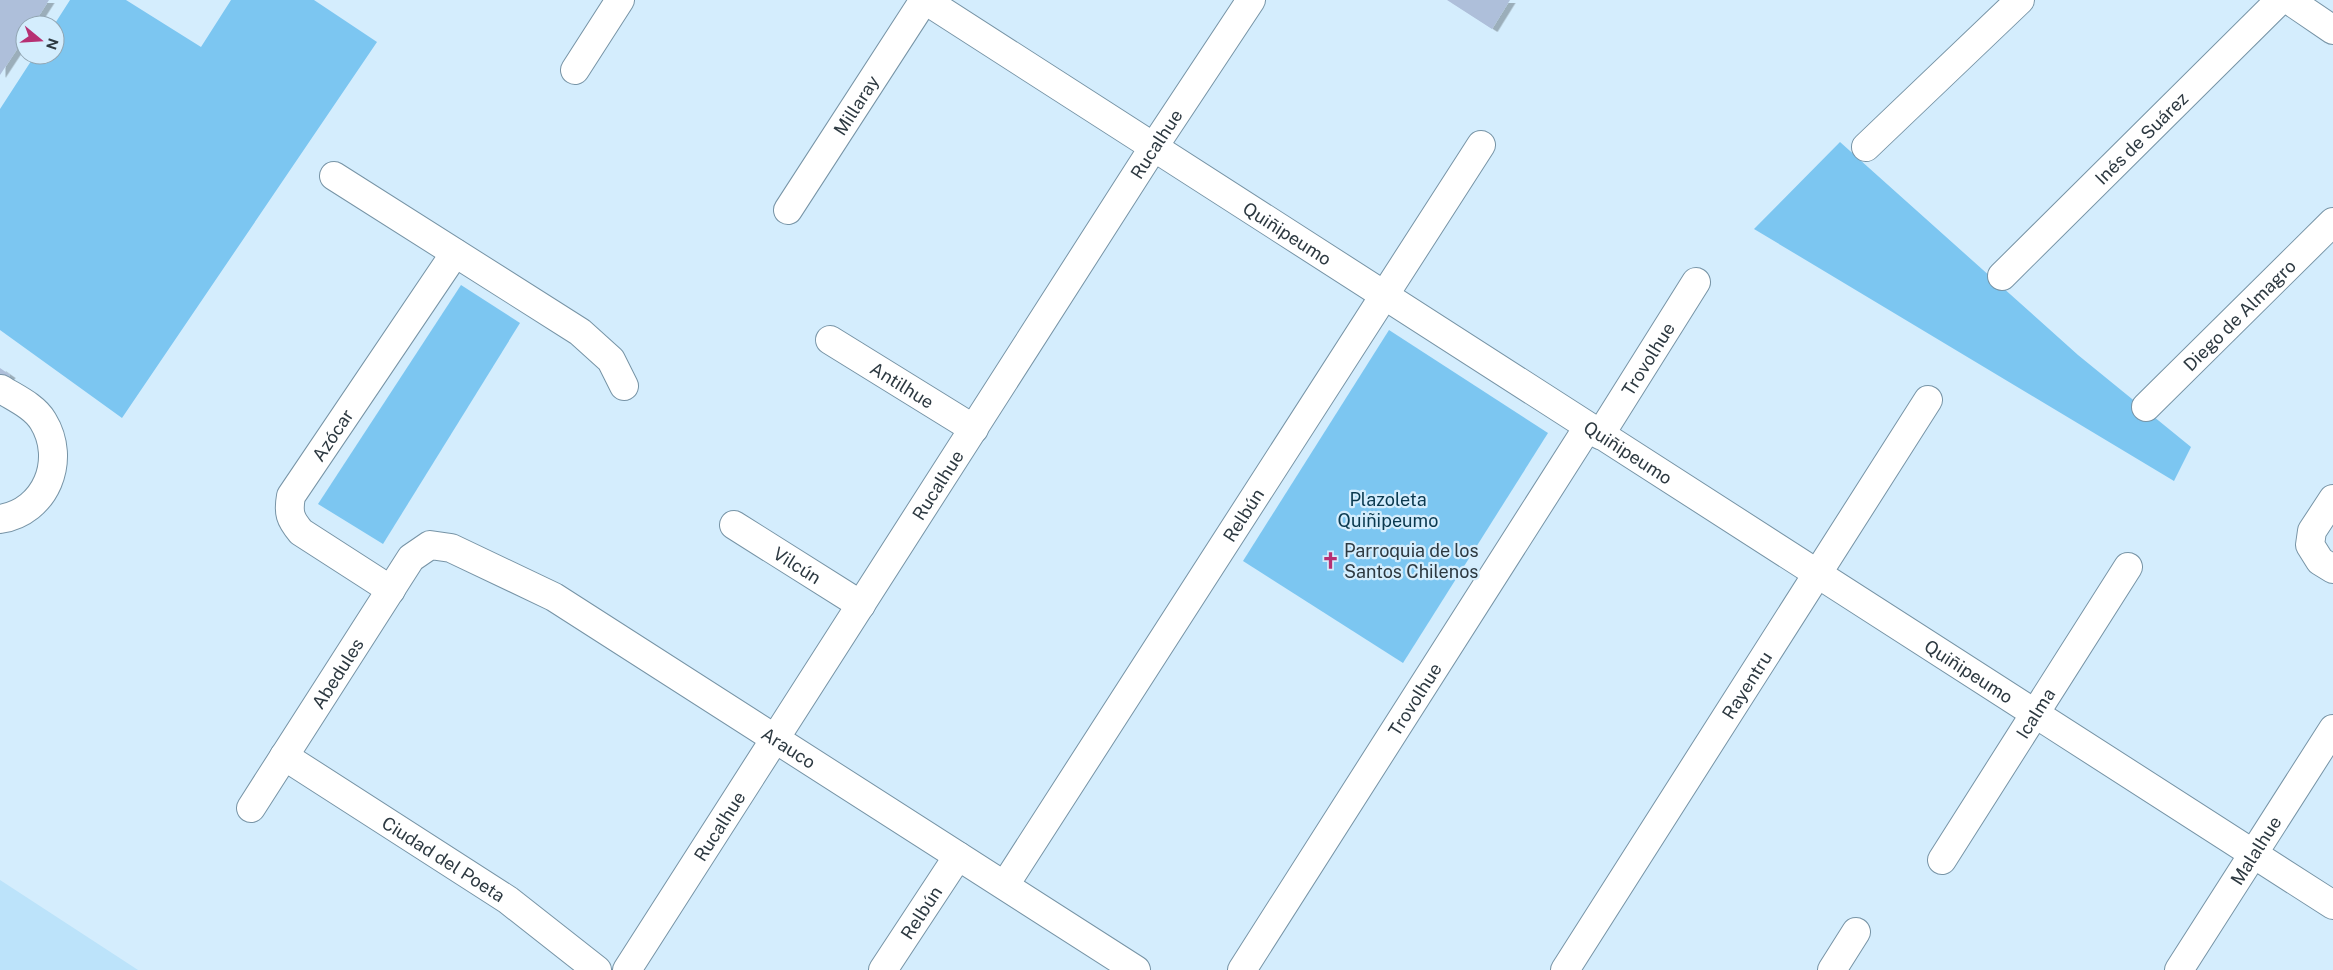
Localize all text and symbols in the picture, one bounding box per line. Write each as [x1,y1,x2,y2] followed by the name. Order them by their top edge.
[15,15,65,65] north arrow
[43,36,62,52] text: N
[829,71,883,139] street label: Millaray
[2090,87,2192,188] street label: Inés de Suárez
[1126,105,1186,182] street label: Rucalhue
[1239,197,1336,269] street label: Quiñipeumo
[2179,255,2300,375] street label: Diego de Almagro
[1617,318,1679,399] street label: Trovolhue
[867,357,938,412] street label: Antilhue
[307,405,357,465] street label: Azócar
[1580,416,1676,488] street label: Quiñipeumo
[907,446,967,524] street label: Rucalhue
[1218,484,1268,546] street label: Relbún
[1338,489,1438,531] park label: Plazoleta Quiñipeumo
[1344,540,1479,582] place label: Parroquia de los Santos Chilenos
[770,542,825,588] street label: Vilcún
[1320,550,1340,570] church icon: Parroquia de los Santos Chilenos
[307,634,367,712] street label: Abedules
[1921,635,2017,707] street label: Quiñipeumo
[1717,647,1776,723] street label: Rayentru
[1383,659,1446,740] street label: Trovolhue
[2012,684,2059,742] street label: Icalma
[758,722,820,772] street label: Arauco
[689,787,749,865] street label: Rucalhue
[378,812,509,906] street label: Ciudad del Poeta
[2226,812,2285,889] street label: Malalhue
[896,882,946,943] street label: Relbún

